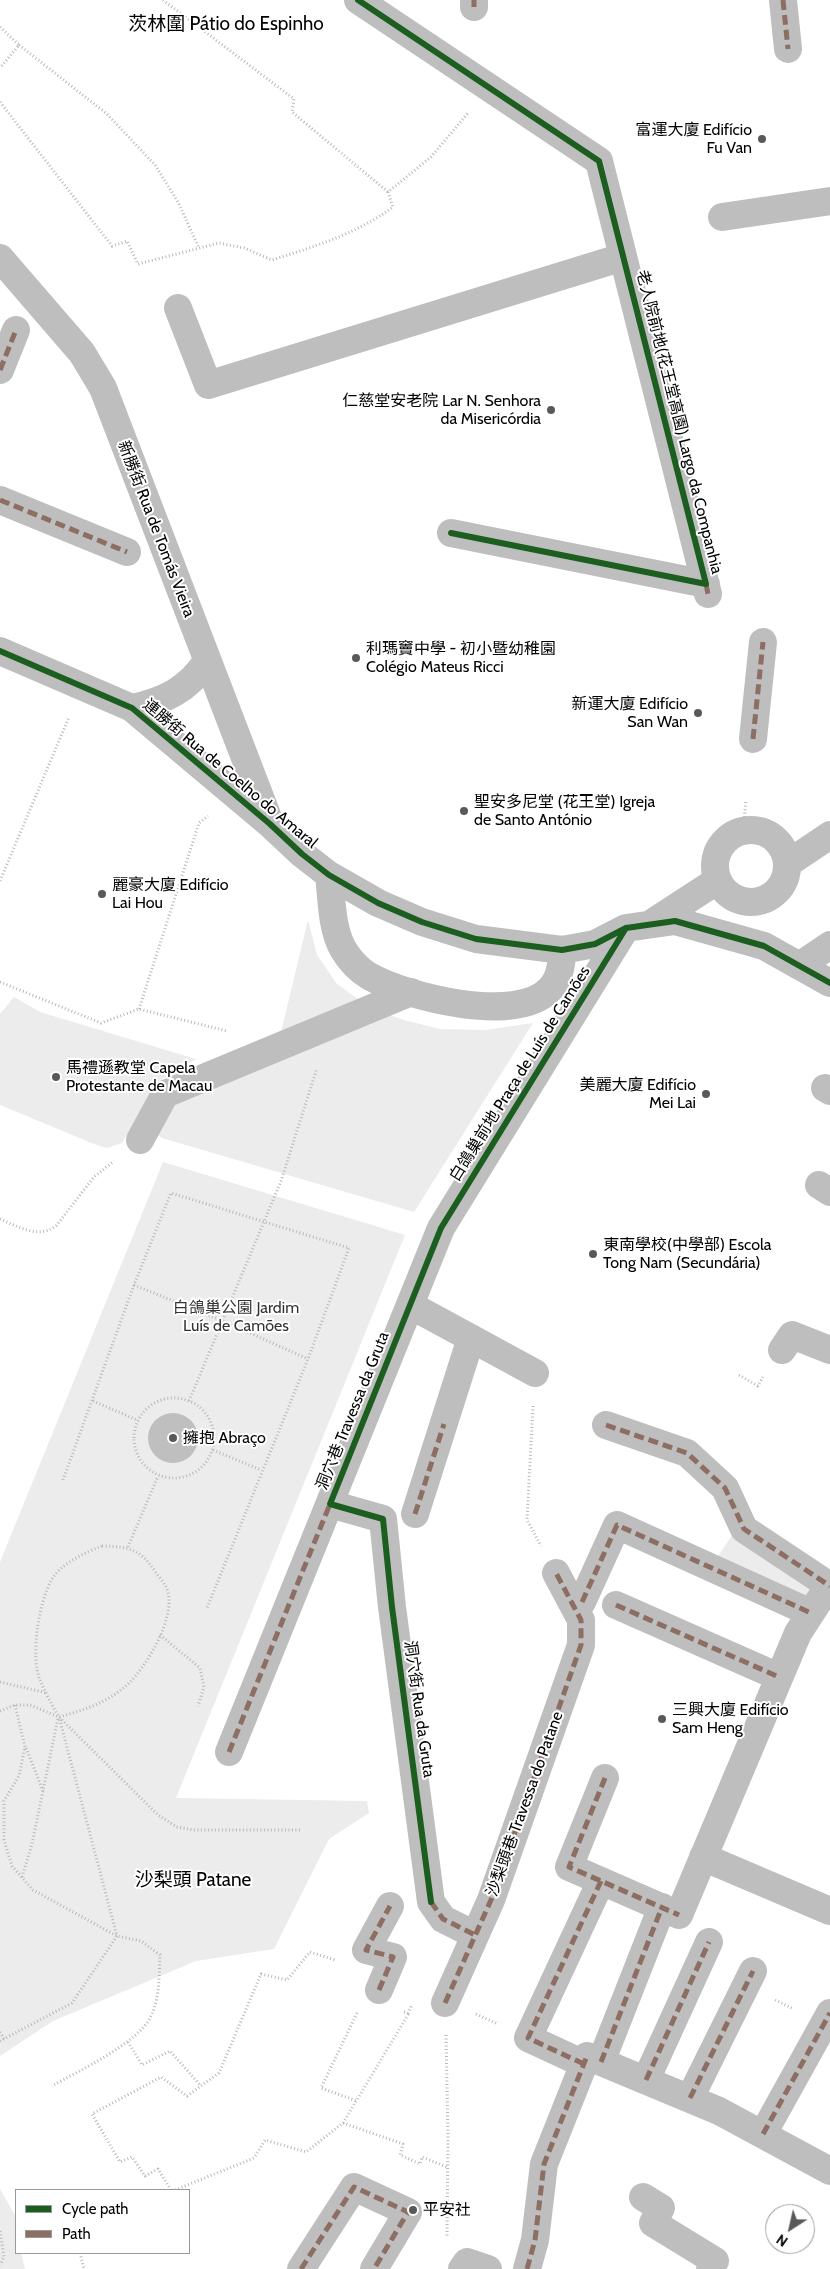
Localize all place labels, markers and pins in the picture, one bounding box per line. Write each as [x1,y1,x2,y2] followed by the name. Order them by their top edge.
[635,120,752,158] place label: 富運大廈 Edifício Fu Van
[756,133,768,145] marker: 富運大廈 Edifício Fu Van
[342,391,541,429] place label: 仁慈堂安老院 Lar N. Senhora da Misericórdia
[545,404,557,416] marker: 仁慈堂安老院 Lar N. Senhora da Misericórdia
[366,639,556,677] place label: 利瑪竇中學 - 初小暨幼稚園 Colégio Mateus Ricci
[350,652,362,664] marker: 利瑪竇中學 - 初小暨幼稚園 Colégio Mateus Ricci
[571,694,688,732] place label: 新運大廈 Edifício San Wan
[692,707,704,719] marker: 新運大廈 Edifício San Wan
[474,792,655,830] place label: 聖安多尼堂 (花王堂) Igreja de Santo António
[458,805,470,817] marker: 聖安多尼堂 (花王堂) Igreja de Santo António
[112,875,229,913] place label: 麗豪大廈 Edifício Lai Hou
[96,888,108,900] marker: 麗豪大廈 Edifício Lai Hou
[66,1058,212,1096] place label: 馬禮遜教堂 Capela Protestante de Macau
[50,1071,62,1083] marker: 馬禮遜教堂 Capela Protestante de Macau
[579,1075,696,1113] place label: 美麗大廈 Edifício Mei Lai
[700,1088,712,1100] marker: 美麗大廈 Edifício Mei Lai
[603,1235,771,1273] place label: 東南學校(中學部) Escola Tong Nam (Secundária)
[587,1248,599,1260] marker: 東南學校(中學部) Escola Tong Nam (Secundária)
[183,1428,266,1448] place label: 擁抱 Abraço
[167,1432,179,1444] marker: 擁抱 Abraço
[672,1700,789,1738] place label: 三興大廈 Edifício Sam Heng
[656,1713,668,1725] marker: 三興大廈 Edifício Sam Heng
[423,2200,471,2220] place label: 平安社
[407,2204,419,2216] marker: 平安社

